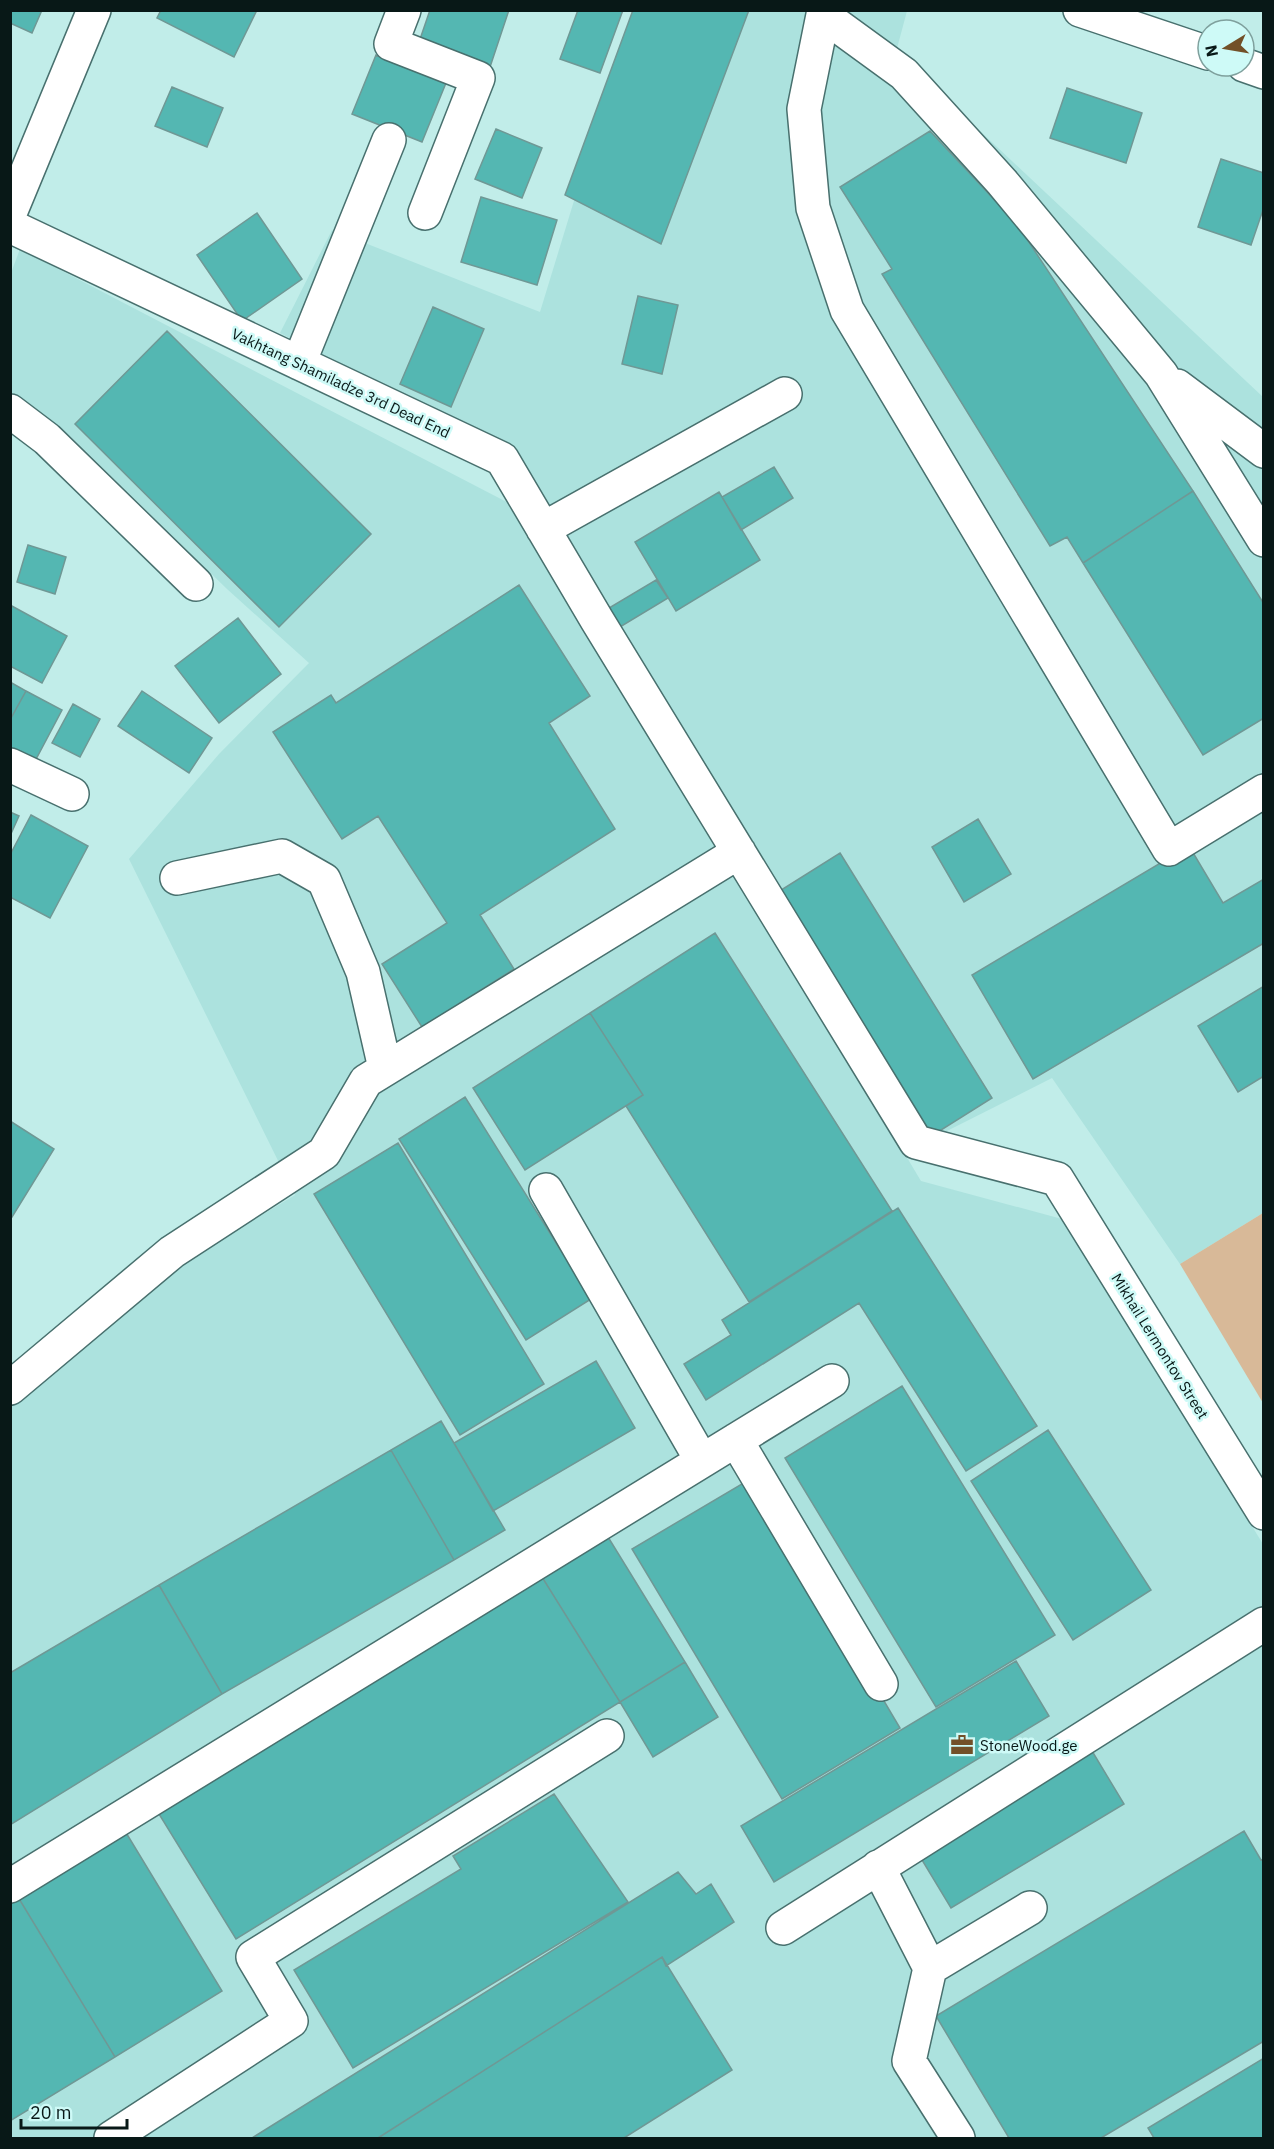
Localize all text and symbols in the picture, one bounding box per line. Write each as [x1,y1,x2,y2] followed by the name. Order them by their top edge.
[1196,18,1256,78] north arrow
[1200,43,1222,58] text: N
[229,324,453,442] street label: Vakhtang Shamiladze 3rd Dead End
[1107,1270,1213,1422] street label: Mikhail Lermontov Street
[949,1732,975,1758] office icon: StoneWood.ge
[980,1736,1078,1755] place label: StoneWood.ge
[21,2092,128,2130] scale bar
[30,2101,72,2124] text: 20 m

